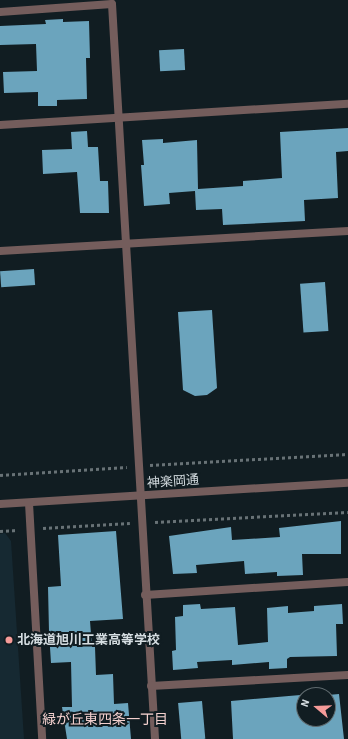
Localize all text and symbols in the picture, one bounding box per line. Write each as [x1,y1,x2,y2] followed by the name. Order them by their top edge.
[147,472,199,492] street label: 神楽岡通
[17,632,160,648] place label: 北海道旭川工業高等学校
[4,635,14,645] marker: 北海道旭川工業高等学校
[296,687,336,727] north arrow
[297,697,313,709] text: N
[42,712,168,728] district label: 緑が丘東四条一丁目

